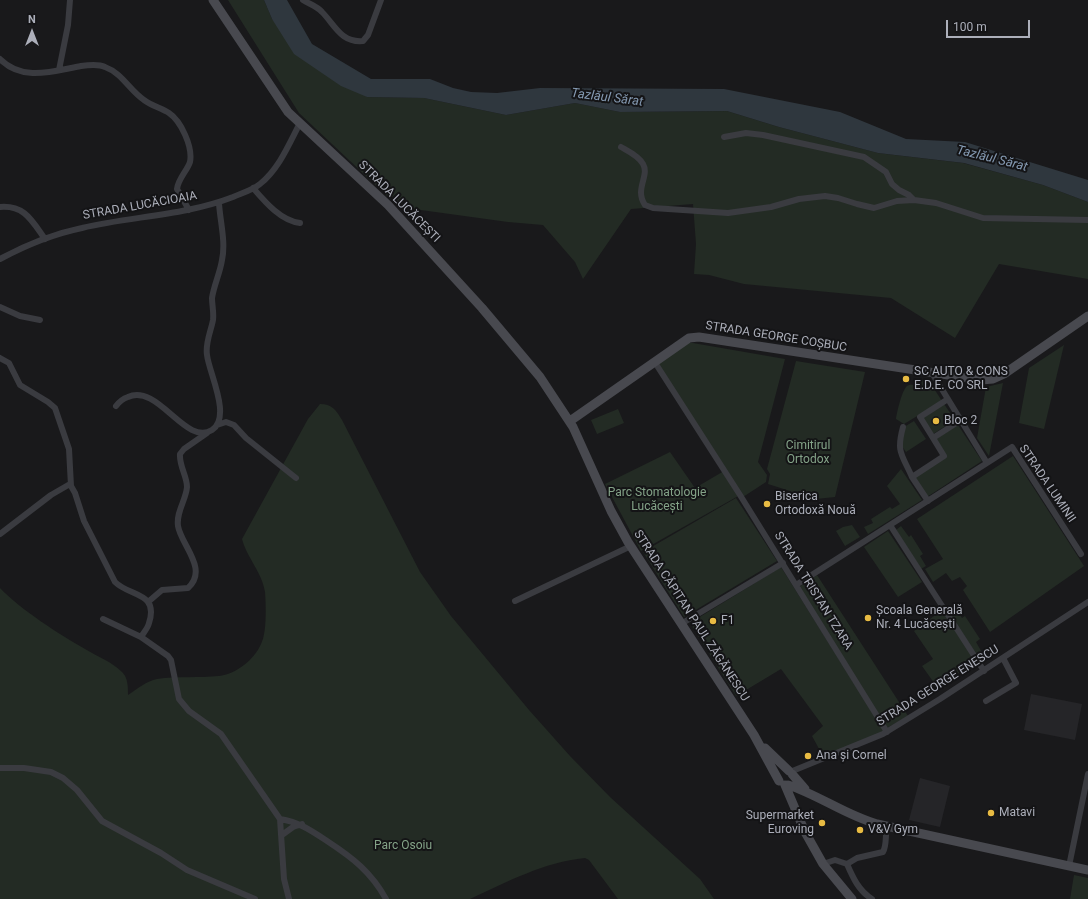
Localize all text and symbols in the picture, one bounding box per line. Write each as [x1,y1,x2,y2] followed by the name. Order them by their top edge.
[12,12,52,52] north arrow
[948,12,1032,38] scale bar
[28,13,36,26] text: N
[953,20,987,34] text: 100 m
[570,86,644,110] water label: Tazlăul Sărat
[955,143,1029,175] water label: Tazlăul Sărat
[355,158,443,246] street label: STRADA LUCĂCEȘTI
[82,189,198,223] street label: STRADA LUCĂCIOAIA
[704,319,848,355] street label: STRADA GEORGE COȘBUC
[914,365,1008,393] place label: SC AUTO & CONS E.D.E. CO SRL
[901,374,911,384] marker: SC AUTO & CONS E.D.E. CO SRL
[944,414,977,428] place label: Bloc 2
[931,416,941,426] marker: Bloc 2
[786,439,830,467] park label: Cimitirul Ortodox
[1016,442,1078,526] street label: STRADA LUMINII
[608,486,706,514] park label: Parc Stomatologie Lucăcești
[775,490,856,518] place label: Biserica Ortodoxă Nouă
[762,499,772,509] marker: Biserica Ortodoxă Nouă
[630,528,752,704] street label: STRADA CĂPITAN PAUL ZĂGĂNESCU
[771,529,855,653] street label: STRADA TRISTAN TZARA
[876,604,963,632] place label: Școala Generală Nr. 4 Lucăcești
[863,613,873,623] marker: Școala Generală Nr. 4 Lucăcești
[721,614,734,628] place label: F1
[708,616,718,626] marker: F1
[874,642,1002,730] street label: STRADA GEORGE ENESCU
[816,749,887,763] place label: Ana și Cornel
[803,751,813,761] marker: Ana și Cornel
[999,806,1035,820] place label: Matavi
[986,808,996,818] marker: Matavi
[746,809,814,837] place label: Supermarket Euroving
[817,818,827,828] marker: Supermarket Euroving
[868,823,918,837] place label: V&V Gym
[855,825,865,835] marker: V&V Gym
[374,839,432,853] park label: Parc Osoiu

